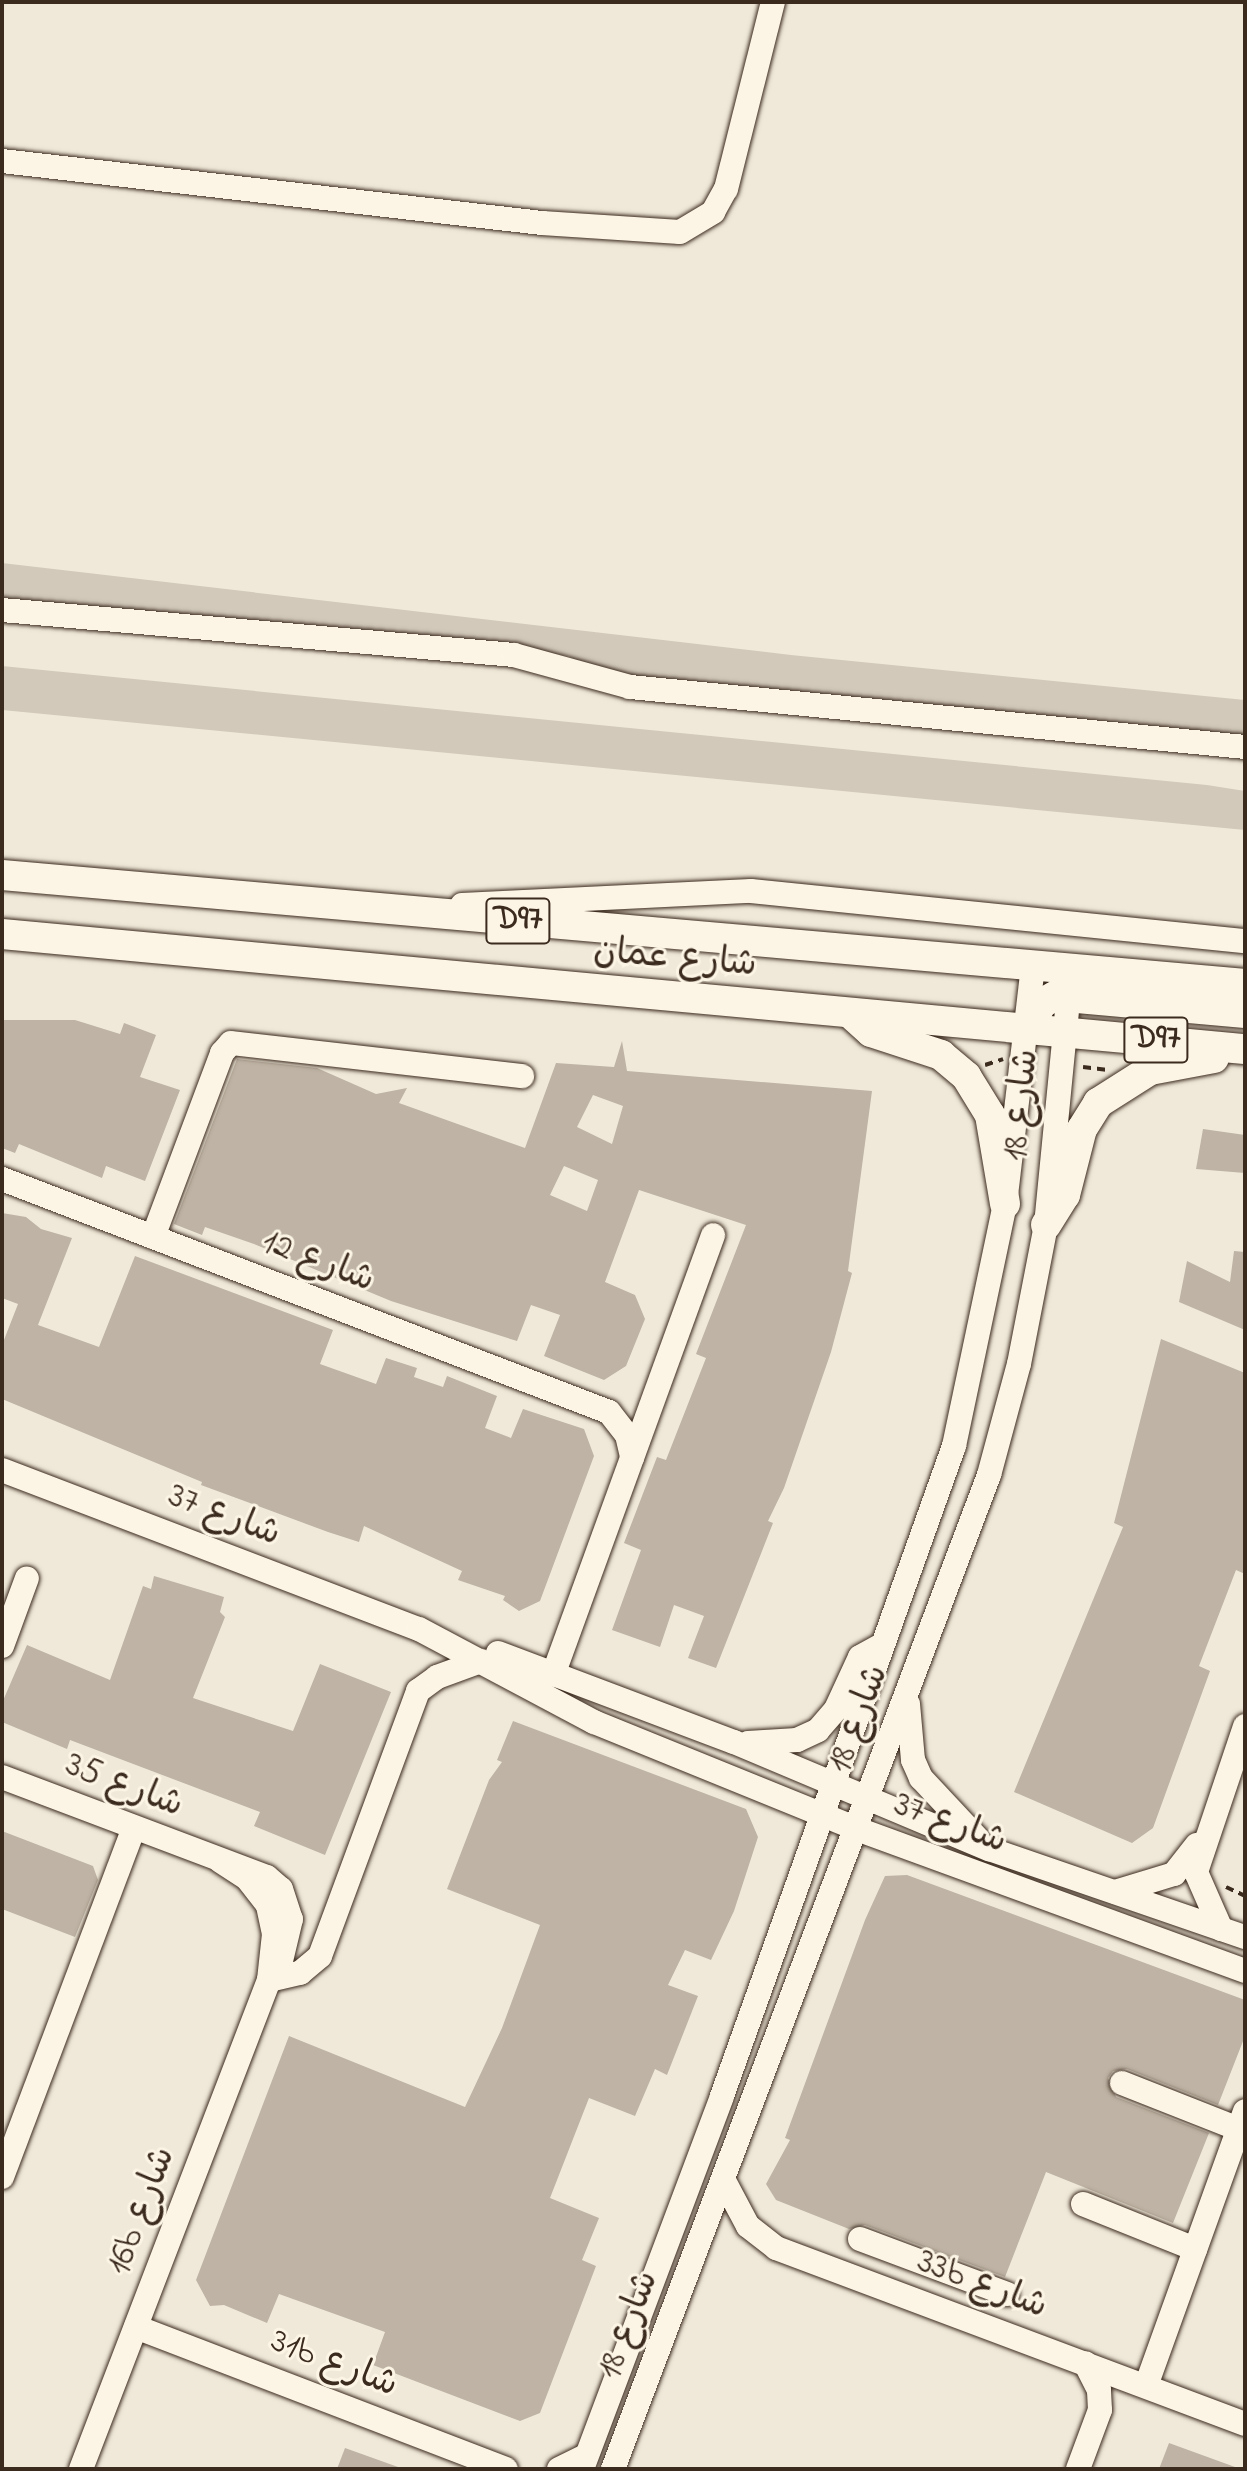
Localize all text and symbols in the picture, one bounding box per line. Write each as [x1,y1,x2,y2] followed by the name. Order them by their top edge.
[484,891,552,951] road number: D97
[592,930,758,988] street label: شارع عمان
[1122,1010,1190,1070] road number: D97
[995,1047,1049,1163] street label: شارع 18
[256,1221,380,1303] street label: شارع 12
[162,1475,286,1557] street label: شارع 37
[819,1659,899,1779] street label: شارع 18
[59,1744,189,1828] street label: شارع 35
[888,1784,1012,1864] street label: شارع 37
[98,2141,186,2281] street label: 16b شارع
[911,2241,1053,2329] street label: 33b شارع
[589,2265,669,2385] street label: شارع 18
[265,2320,403,2408] street label: 31b شارع

